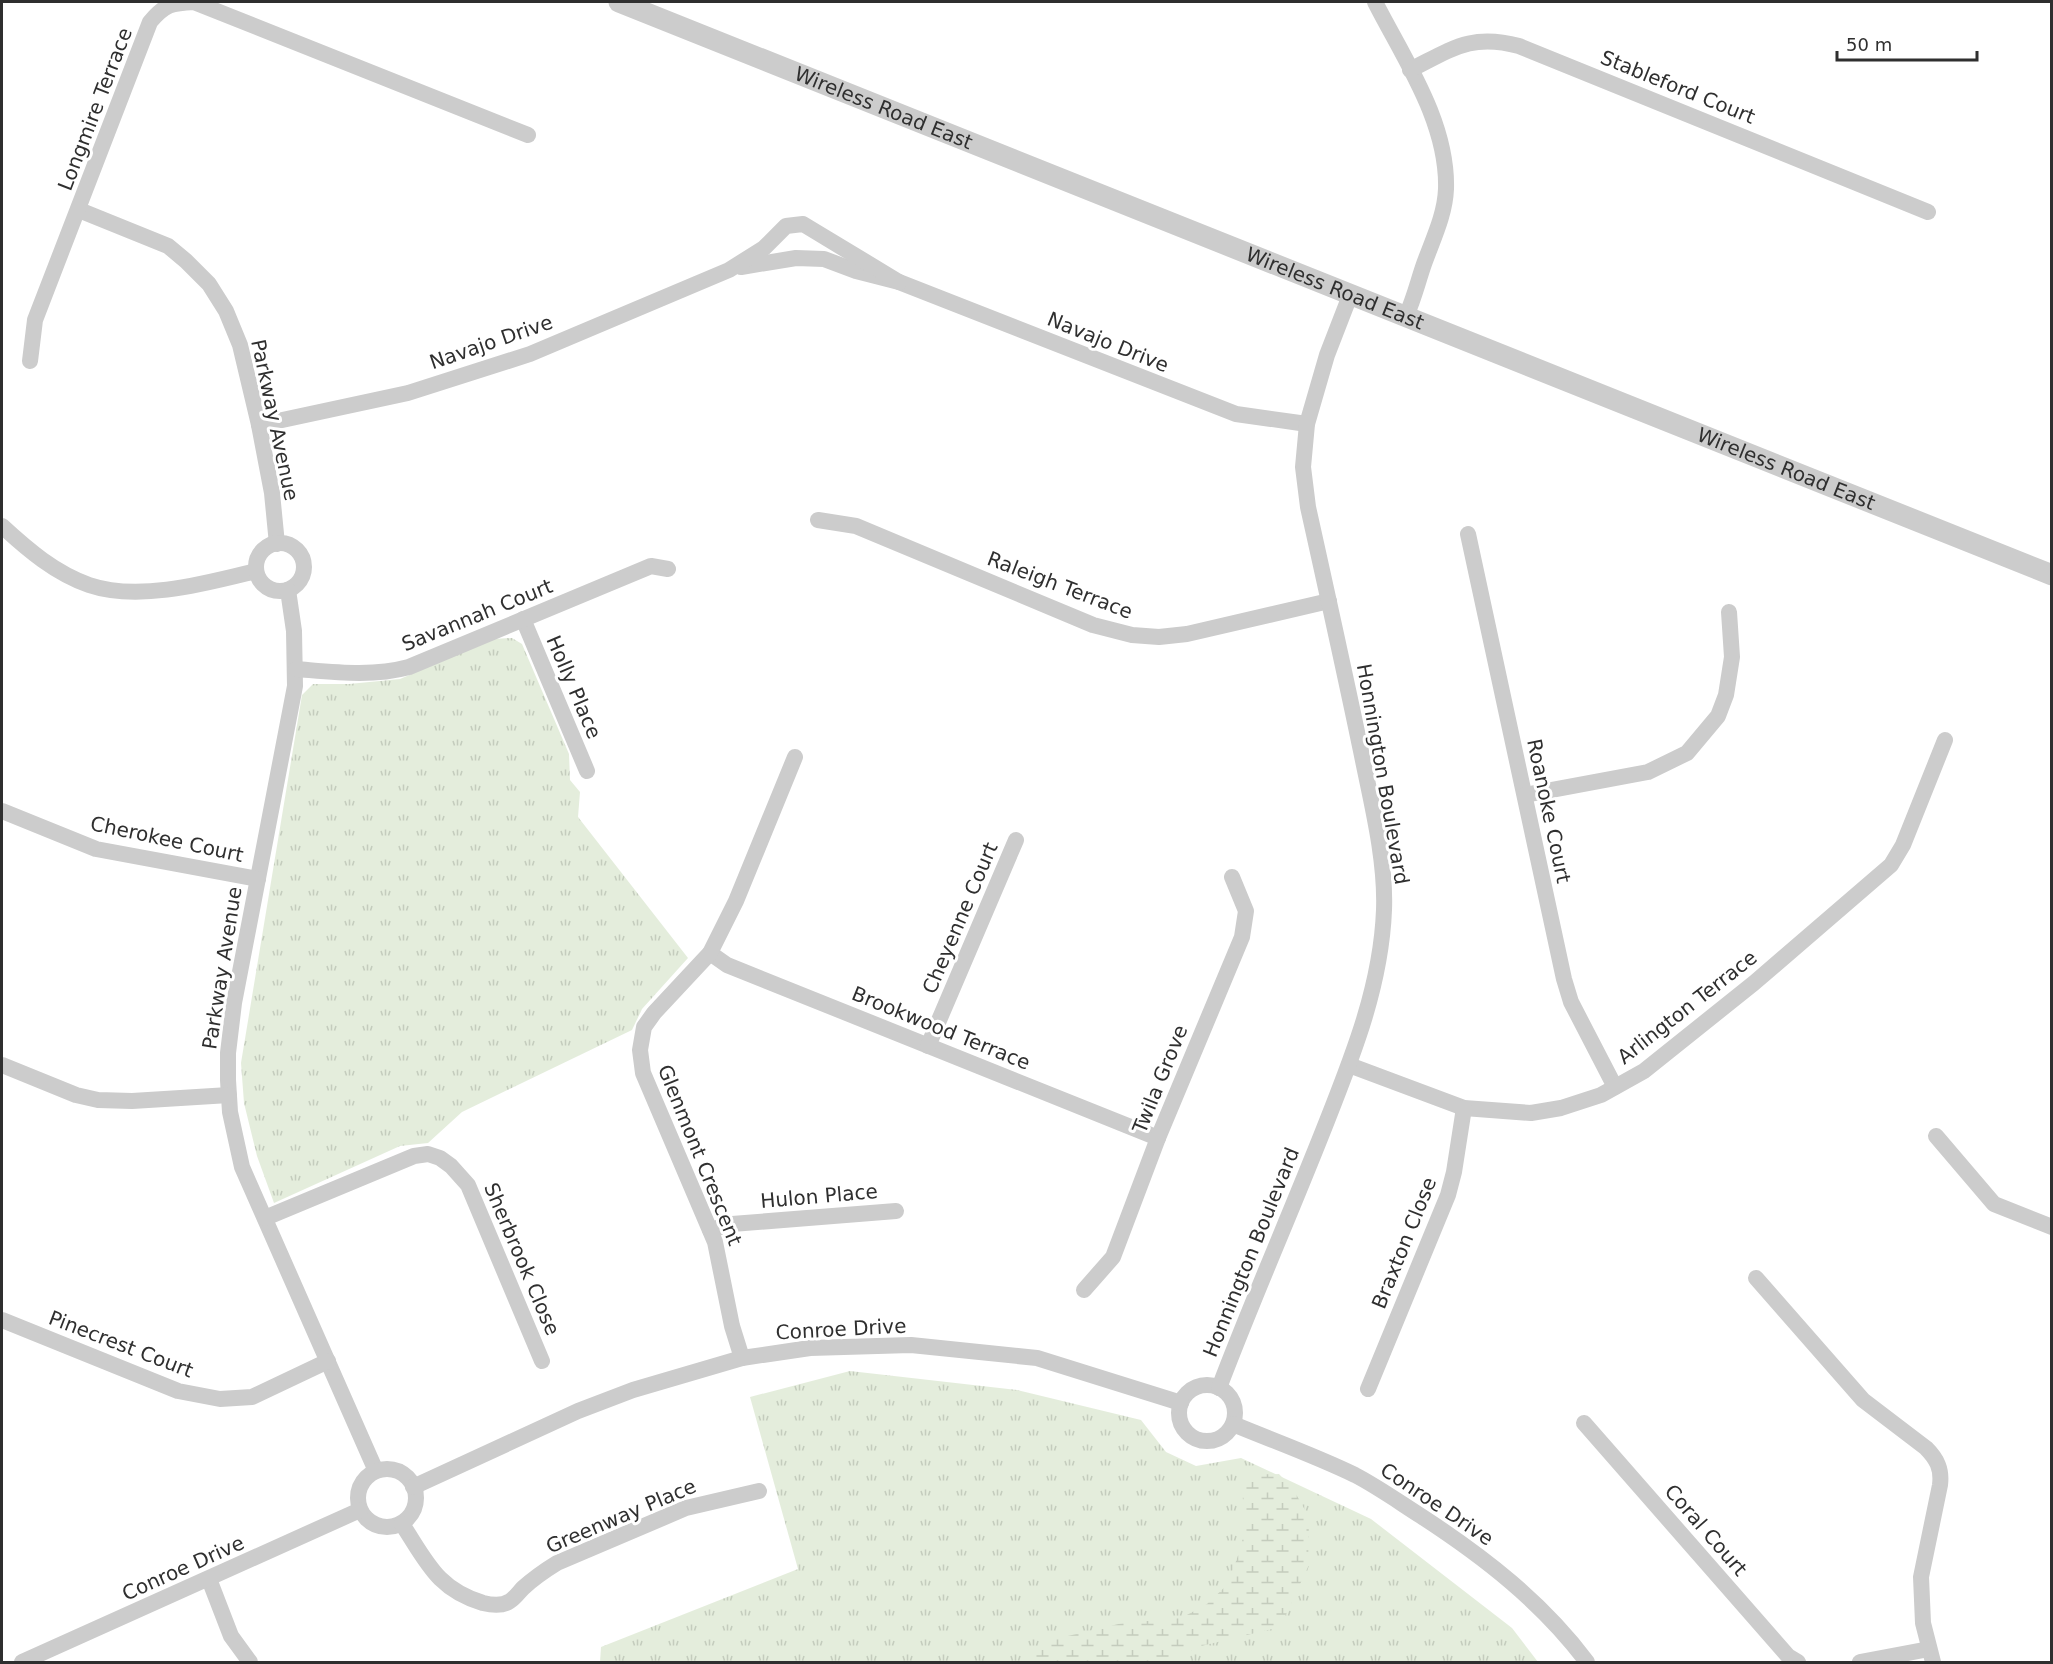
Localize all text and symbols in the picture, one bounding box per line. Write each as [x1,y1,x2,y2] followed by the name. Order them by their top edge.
[53,24,137,194] street label: Longmire Terrace
[1837,24,1976,62] scale bar
[1846,34,1892,55] text: 50 m
[1597,45,1759,129] street label: Stableford Court
[791,61,976,154] street label: Wireless Road East
[1242,242,1428,335] street label: Wireless Road East
[1044,307,1172,377] street label: Navajo Drive
[426,310,556,374] street label: Navajo Drive
[246,337,304,503] street label: Parkway Avenue
[1694,422,1879,515] street label: Wireless Road East
[984,546,1136,624] street label: Raleigh Terrace
[398,574,556,656] street label: Savannah Court
[542,632,606,742] street label: Holly Place
[1352,662,1414,886] street label: Honnington Boulevard
[1522,737,1576,885] street label: Roanoke Court
[88,811,246,867] street label: Cherokee Court
[917,839,1003,997] street label: Cheyenne Court
[197,885,247,1051] street label: Parkway Avenue
[1613,945,1761,1069] street label: Arlington Terrace
[848,981,1034,1075] street label: Brookwood Terrace
[1127,1021,1193,1138] street label: Twila Grove
[653,1061,747,1249] street label: Glenmont Crescent
[1198,1144,1304,1360] street label: Honnington Boulevard
[1367,1174,1441,1312] street label: Braxton Close
[479,1179,565,1339] street label: Sherbrook Close
[759,1179,879,1213] street label: Hulon Place
[45,1305,197,1383] street label: Pinecrest Court
[775,1314,907,1344] street label: Conroe Drive
[1376,1457,1498,1551] street label: Conroe Drive
[542,1474,700,1558] street label: Greenway Place
[1660,1479,1752,1581] street label: Coral Court
[118,1530,248,1606] street label: Conroe Drive

